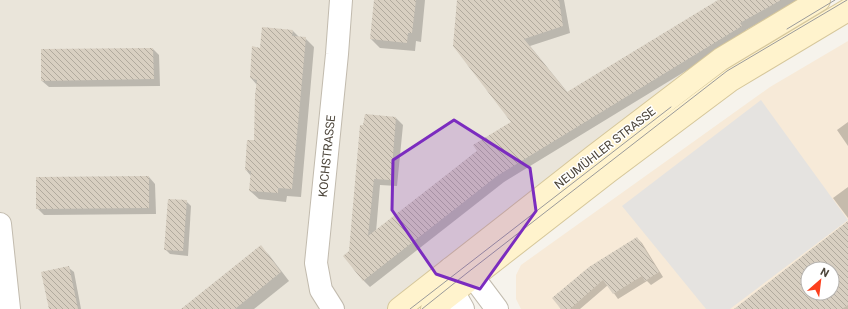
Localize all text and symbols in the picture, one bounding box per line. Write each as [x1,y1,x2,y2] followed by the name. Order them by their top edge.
[551,103,658,192] street label: NEUMÜHLER STRASSE
[316,114,338,198] street label: KOCHSTRASSE
[800,261,840,301] north arrow
[818,265,831,280] text: N

